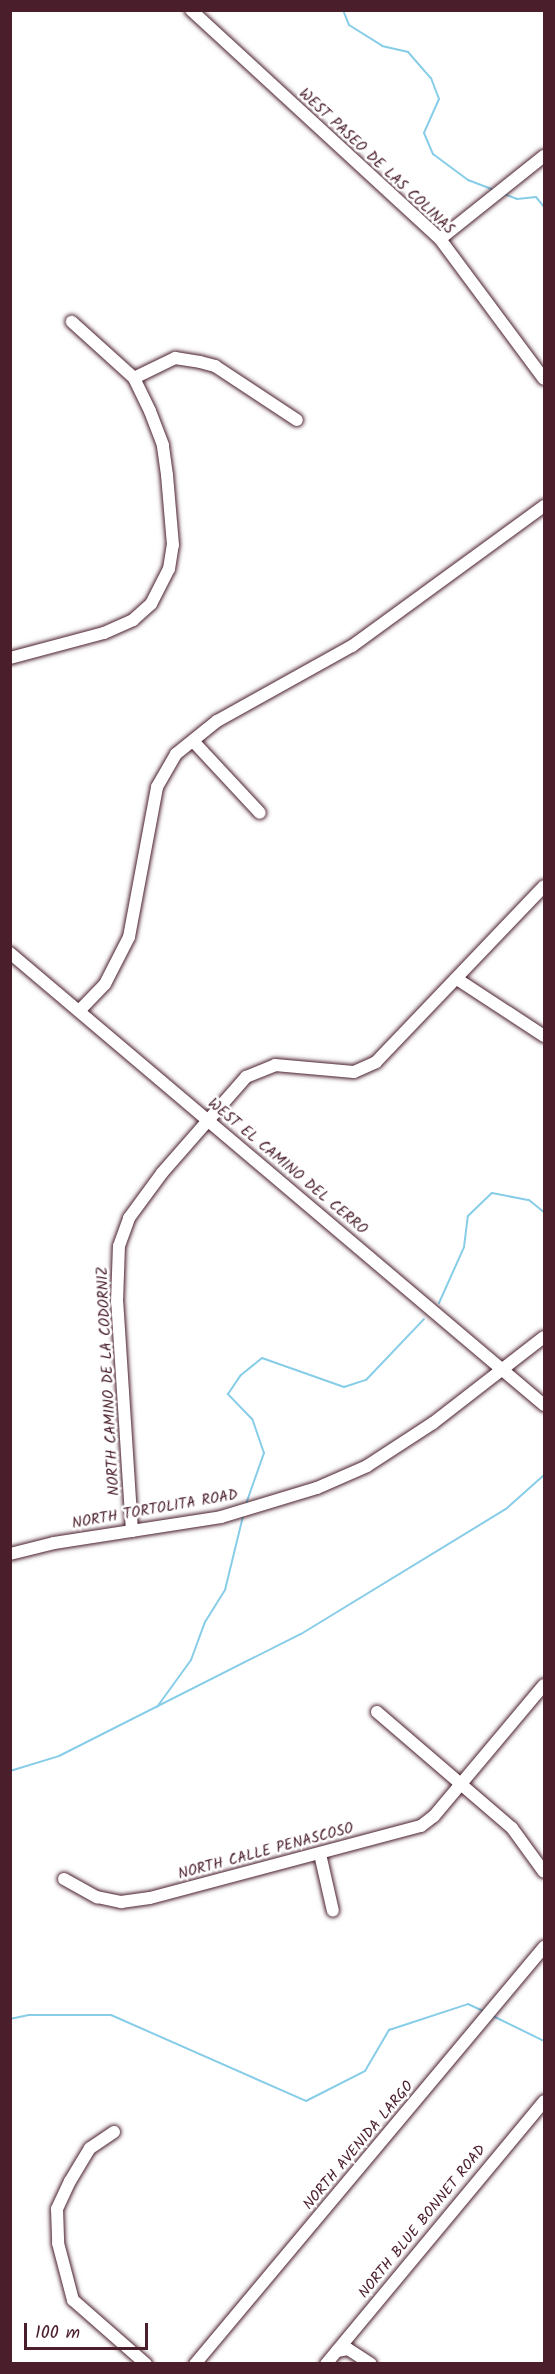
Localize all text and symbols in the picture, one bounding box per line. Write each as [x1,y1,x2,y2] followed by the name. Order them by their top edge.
[295,85,457,239] street label: WEST PASEO DE LAS COLINAS
[204,1095,370,1239] street label: WEST EL CAMINO DEL CERRO
[94,1266,124,1496] street label: NORTH CAMINO DE LA CODORNIZ
[71,1487,239,1533] street label: NORTH TORTOLITA ROAD
[176,1820,356,1884] street label: NORTH CALLE PENASCOSO
[300,2078,418,2214] street label: NORTH AVENIDA LARGO
[355,2142,491,2302] street label: NORTH BLUE BONNET ROAD
[27,2311,152,2349] scale bar
[35,2319,80,2348] text: 100 m

